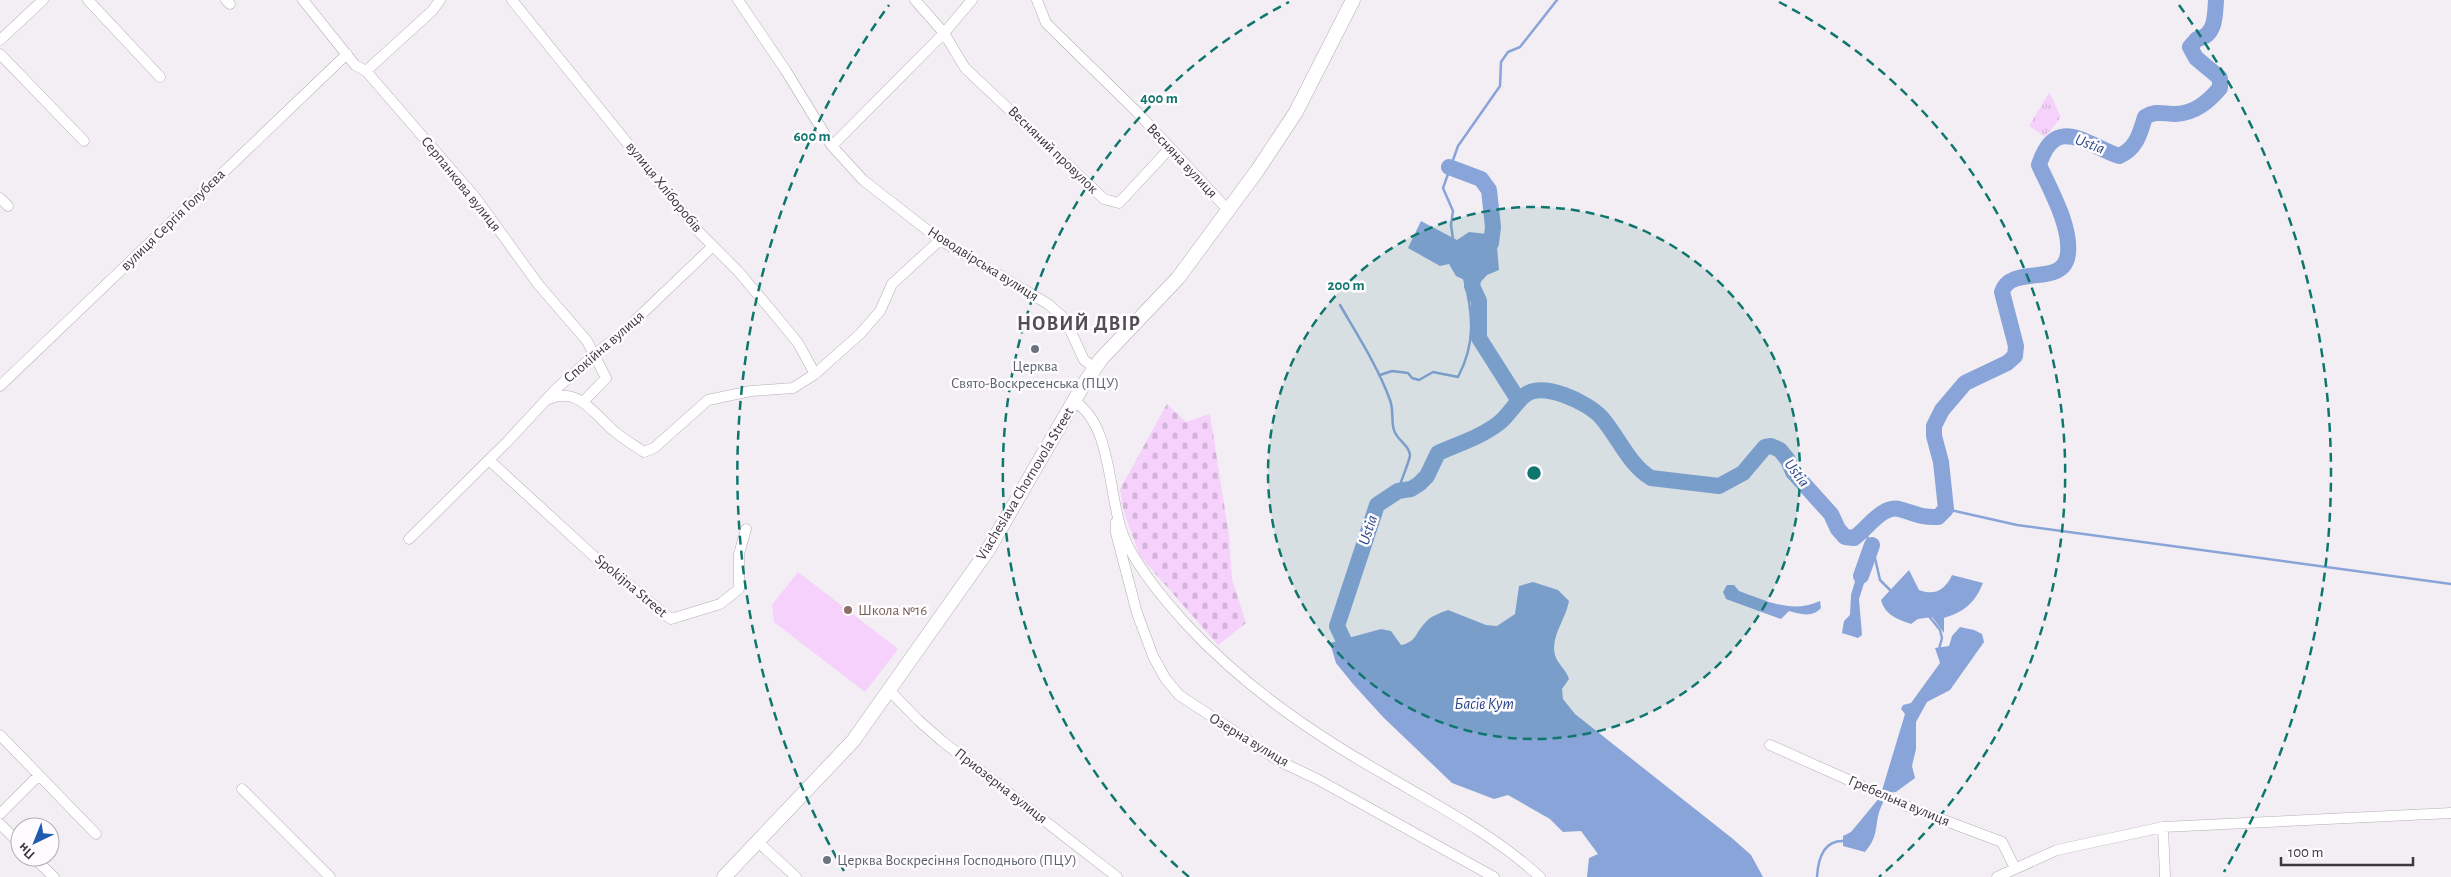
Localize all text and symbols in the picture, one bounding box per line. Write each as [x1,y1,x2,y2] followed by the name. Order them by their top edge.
[1140,91,1178,106] text: 400 m
[1005,103,1101,197] street label: Весняний провулок
[1144,121,1220,201] street label: Весняна вулиця
[793,129,831,144] text: 600 m
[2073,131,2107,157] water label: Ustia
[418,134,504,234] street label: Серпанкова вулиця
[623,139,705,235] street label: вулиця Хліборобів
[118,166,228,274] street label: вулиця Сергія Голубєва
[925,224,1041,304] street label: Новодвірська вулиця
[1327,278,1365,293] text: 200 m
[561,308,647,386] street label: Спокійна вулиця
[1017,312,1141,334] district label: НОВИЙ ДВІР
[1029,343,1041,355] marker: Церква Свято-Воскресенська (ПЦУ)
[951,359,1119,391] place label: Церква Свято-Воскресенська (ПЦУ)
[973,405,1077,563] street label: Viacheslava Chornovola Street
[1781,456,1813,490] water label: Ustia
[1525,464,1543,482] centre of rings
[1356,513,1380,547] water label: Ustia
[592,552,670,620] street label: Spokijna Street
[858,603,927,618] place label: Школа №16
[842,604,854,616] marker: Школа №16
[1454,696,1514,712] water label: Басів Кут
[1206,710,1292,770] street label: Озерна вулиця
[952,745,1050,827] street label: Приозерна вулиця
[1846,773,1952,829] street label: Гребельна вулиця
[10,817,60,867] north arrow
[2281,834,2414,866] scale bar
[16,840,38,862] text: Пн
[2288,845,2323,860] text: 100 m
[837,853,1077,868] place label: Церква Воскресіння Господнього (ПЦУ)
[821,854,833,866] marker: Церква Воскресіння Господнього (ПЦУ)

